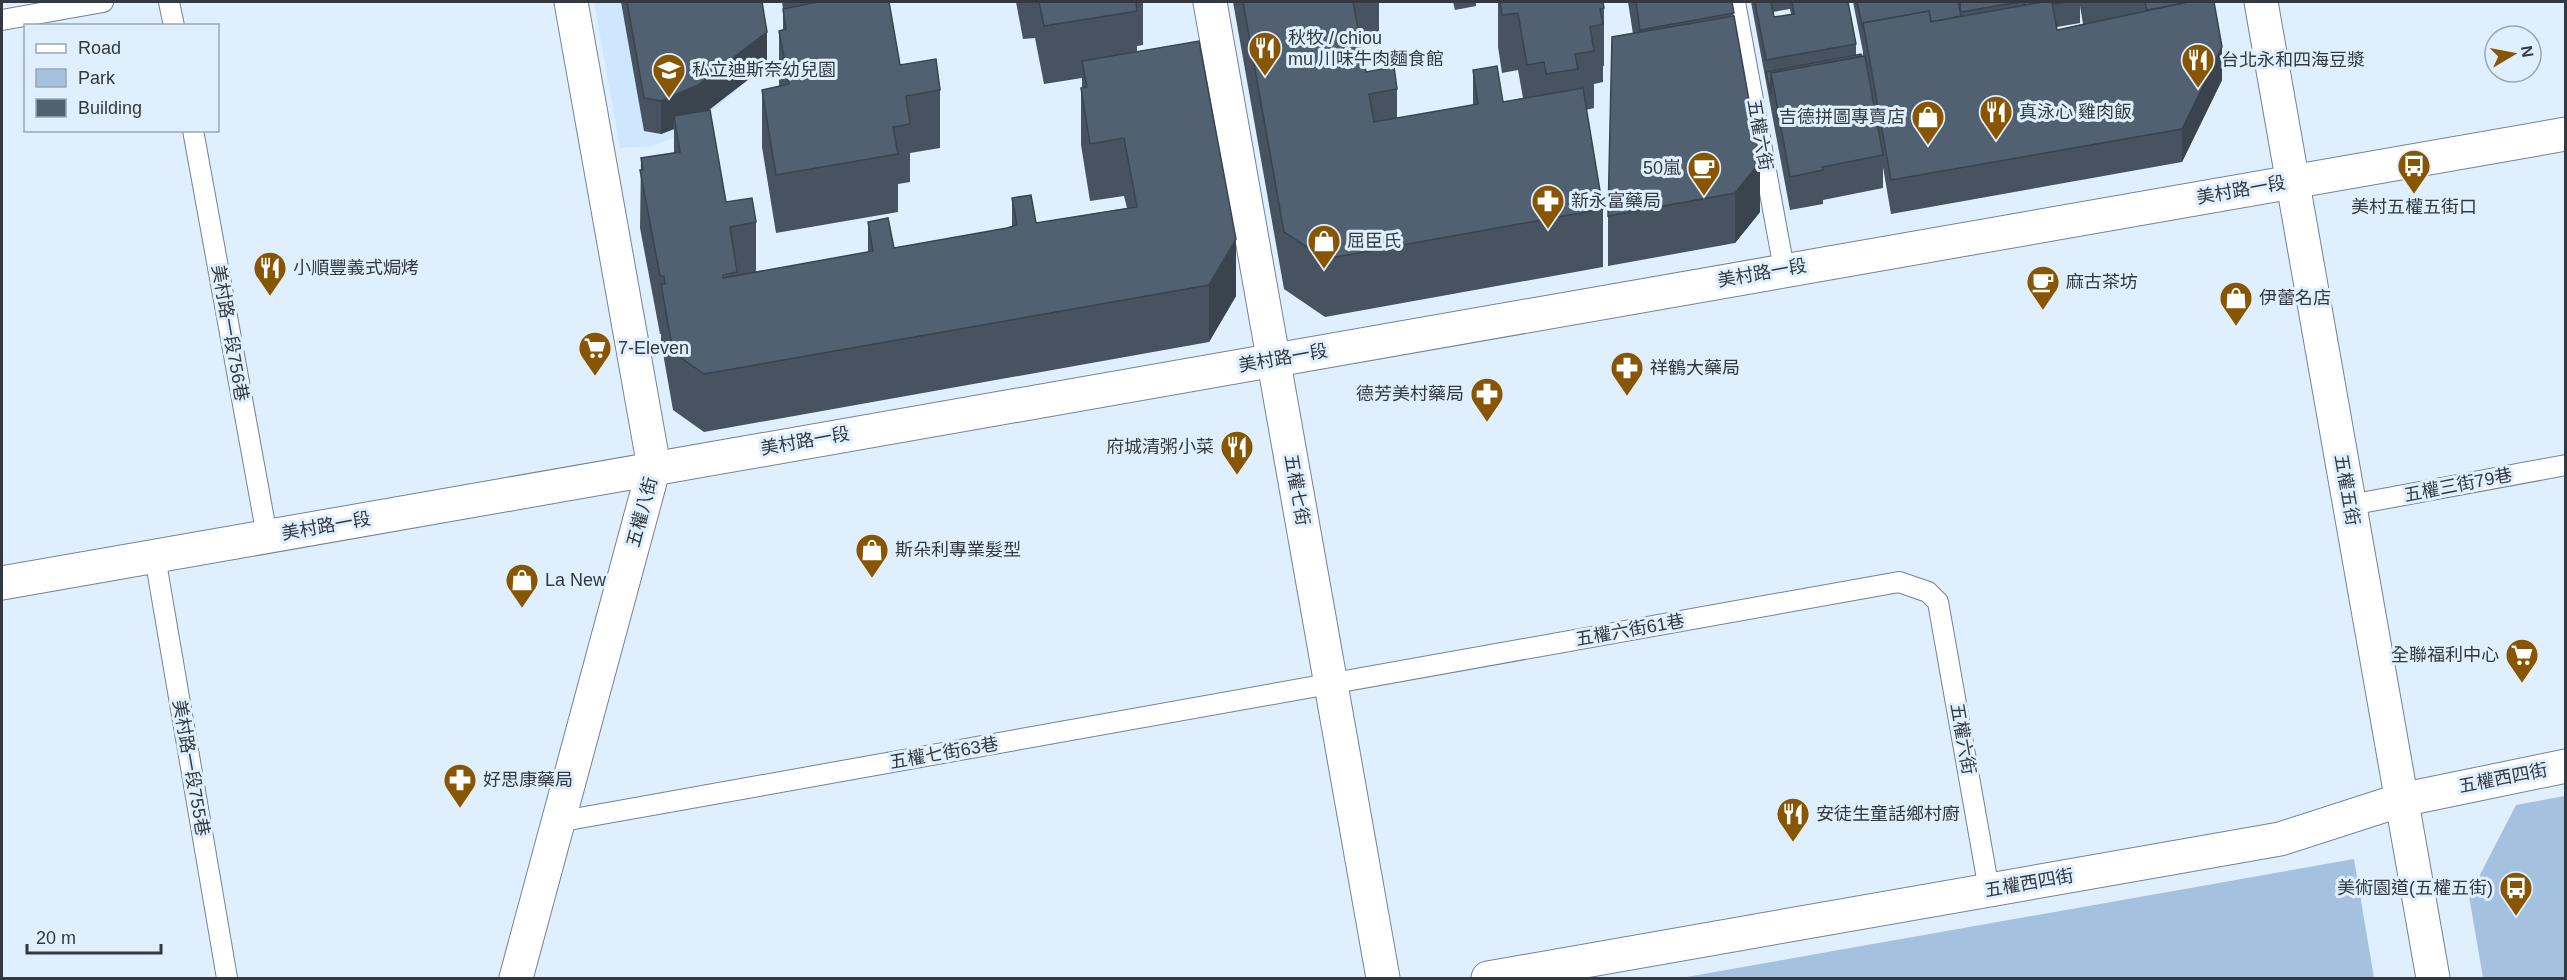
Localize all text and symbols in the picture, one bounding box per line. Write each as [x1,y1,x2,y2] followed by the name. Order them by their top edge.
[24,24,219,132] legend
[2483,24,2543,84] north arrow
[1288,28,1444,69] place label: 秋牧 / chiou mu 川味牛肉麵食館
[1247,30,1283,77] restaurant icon: 秋牧 / chiou mu 川味牛肉麵食館
[78,38,121,58] text: Road
[2180,42,2216,89] restaurant icon: 台北永和四海豆漿
[2518,44,2537,59] text: N
[2221,50,2365,70] place label: 台北永和四海豆漿
[651,52,687,99] school or university icon: 私立迪斯奈幼兒園
[692,60,836,80] place label: 私立迪斯奈幼兒園
[78,68,116,88] text: Park
[1978,94,2014,141] restaurant icon: 真泳心 雞肉飯
[78,98,142,118] text: Building
[1744,98,1776,172] street label: 五權六街
[1910,99,1946,146] shop icon: 吉德拼圖專賣店
[2019,102,2132,122] place label: 真泳心 雞肉飯
[1779,107,1905,127] place label: 吉德拼圖專賣店
[2396,148,2432,195] bus stop icon: 美村五權五街口
[1686,150,1722,197] cafe icon: 50嵐
[1643,158,1681,178] place label: 50嵐
[2195,172,2287,208] street label: 美村路一段
[1530,183,1566,230] pharmacy icon: 新永富藥局
[1571,191,1661,211] place label: 新永富藥局
[2351,197,2477,217] place label: 美村五權五街口
[1306,223,1342,270] shop icon: 屈臣氏
[1347,231,1401,251] place label: 屈臣氏
[252,250,288,297] restaurant icon: 小順豐義式焗烤
[1716,255,1808,291] street label: 美村路一段
[293,258,419,278] place label: 小順豐義式焗烤
[208,263,252,403] street label: 美村路一段756巷
[2025,264,2061,311] cafe icon: 麻古茶坊
[2066,272,2138,292] place label: 麻古茶坊
[2218,280,2254,327] shop icon: 伊蕾名店
[2259,288,2331,308] place label: 伊蕾名店
[577,330,613,377] supermarket icon: 7-Eleven
[618,338,689,358] place label: 7-Eleven
[1237,340,1329,376] street label: 美村路一段
[1609,350,1645,397] pharmacy icon: 祥鶴大藥局
[1650,358,1740,378] place label: 祥鶴大藥局
[1469,376,1505,423] pharmacy icon: 德芳美村藥局
[1356,384,1464,404] place label: 德芳美村藥局
[759,423,851,459] street label: 美村路一段
[1219,429,1255,476] restaurant icon: 府城清粥小菜
[1106,437,1214,457] place label: 府城清粥小菜
[1281,453,1313,527] street label: 五權七街
[2331,453,2363,527] street label: 五權五街
[2402,465,2514,505] street label: 五權三街79巷
[623,475,661,549] street label: 五權八街
[280,508,372,544] street label: 美村路一段
[854,532,890,579] shop icon: 斯朵利專業髮型
[895,540,1021,560] place label: 斯朵利專業髮型
[504,562,540,609] shop icon: La New
[545,570,607,590] place label: La New
[1574,611,1686,649] street label: 五權六街61巷
[2504,637,2540,684] supermarket icon: 全聯福利中心
[2391,645,2499,665] place label: 全聯福利中心
[169,698,213,838] street label: 美村路一段755巷
[1947,702,1979,776] street label: 五權六街
[888,734,1000,772] street label: 五權七街63巷
[2457,760,2549,796] street label: 五權西四街
[442,762,478,809] pharmacy icon: 好思康藥局
[483,770,573,790] place label: 好思康藥局
[1775,796,1811,843] restaurant icon: 安徒生童話鄉村廚
[1816,804,1960,824] place label: 安徒生童話鄉村廚
[1983,865,2075,901] street label: 五權西四街
[2498,870,2534,917] bus stop icon: 美術園道(五權五街)
[2337,878,2493,898] place label: 美術園道(五權五街)
[27,917,160,955] scale bar
[36,928,76,948] text: 20 m

